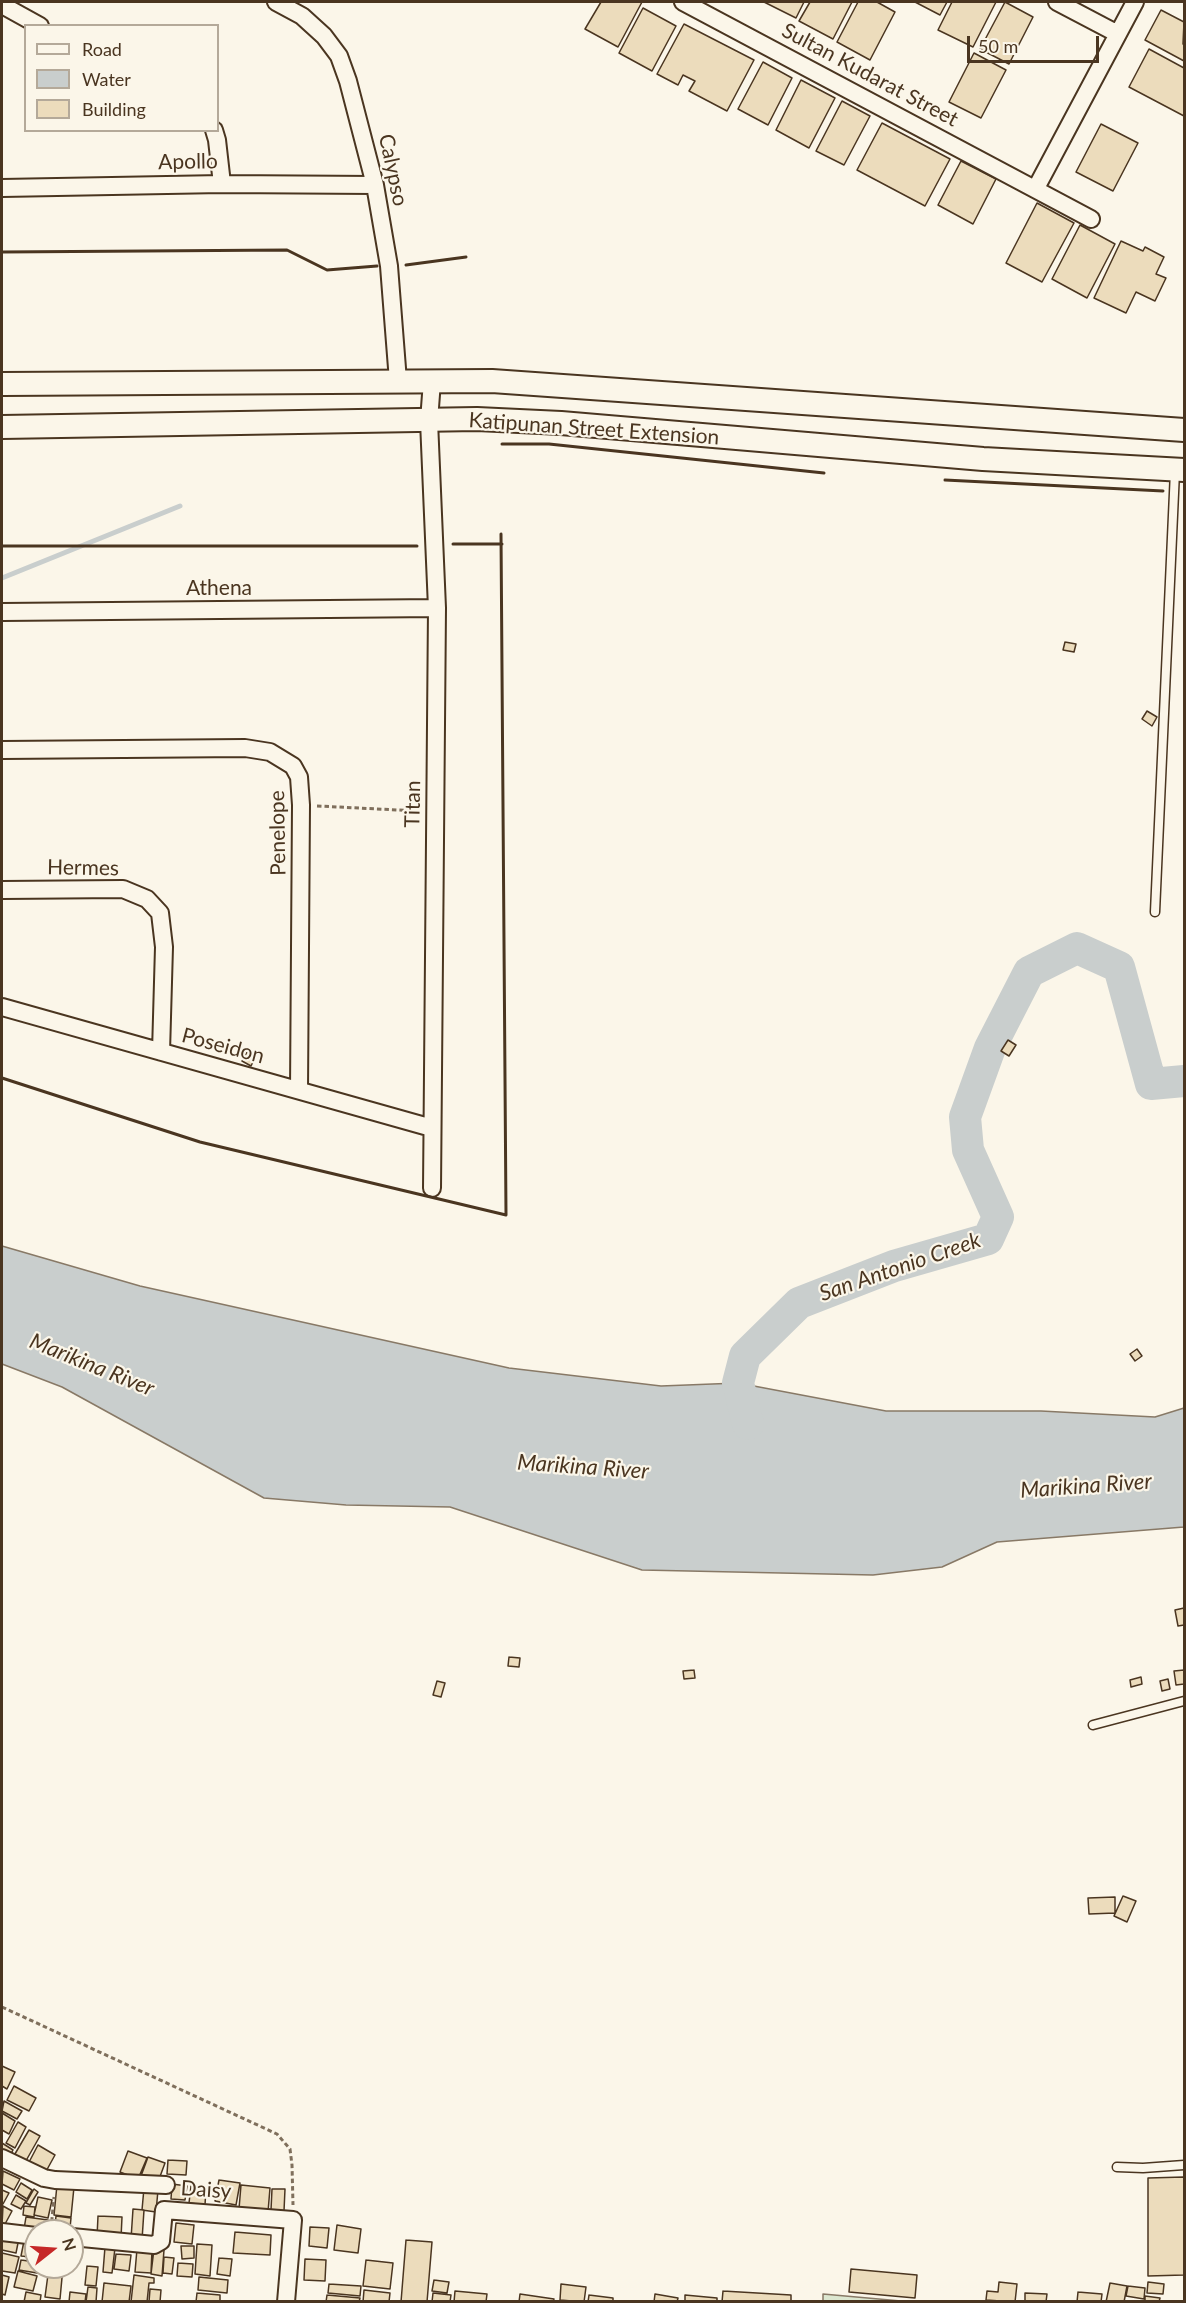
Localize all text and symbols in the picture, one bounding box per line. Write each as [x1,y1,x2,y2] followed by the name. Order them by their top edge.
[777,18,963,132] street label: Sultan Kudarat Street
[24,24,219,132] legend
[970,24,1102,62] scale bar
[978,35,1018,57] text: 50 m
[82,38,122,60] text: Road
[82,68,131,90] text: Water
[82,98,146,120] text: Building
[373,132,413,208] street label: Calypso
[158,149,218,175] street label: Apollo
[468,408,720,450] street label: Katipunan Street Extension
[186,575,252,601] street label: Athena
[400,780,426,828] street label: Titan
[265,790,291,876] street label: Penelope
[47,855,119,881] street label: Hermes
[179,1023,267,1069] street label: Poseidon
[816,1227,984,1307] water label: San Antonio Creek
[26,1328,158,1402] water label: Marikina River
[516,1449,650,1485] water label: Marikina River
[1019,1468,1153,1504] water label: Marikina River
[180,2176,232,2204] street label: Daisy
[24,2219,84,2279] north arrow
[59,2235,81,2253] text: N

